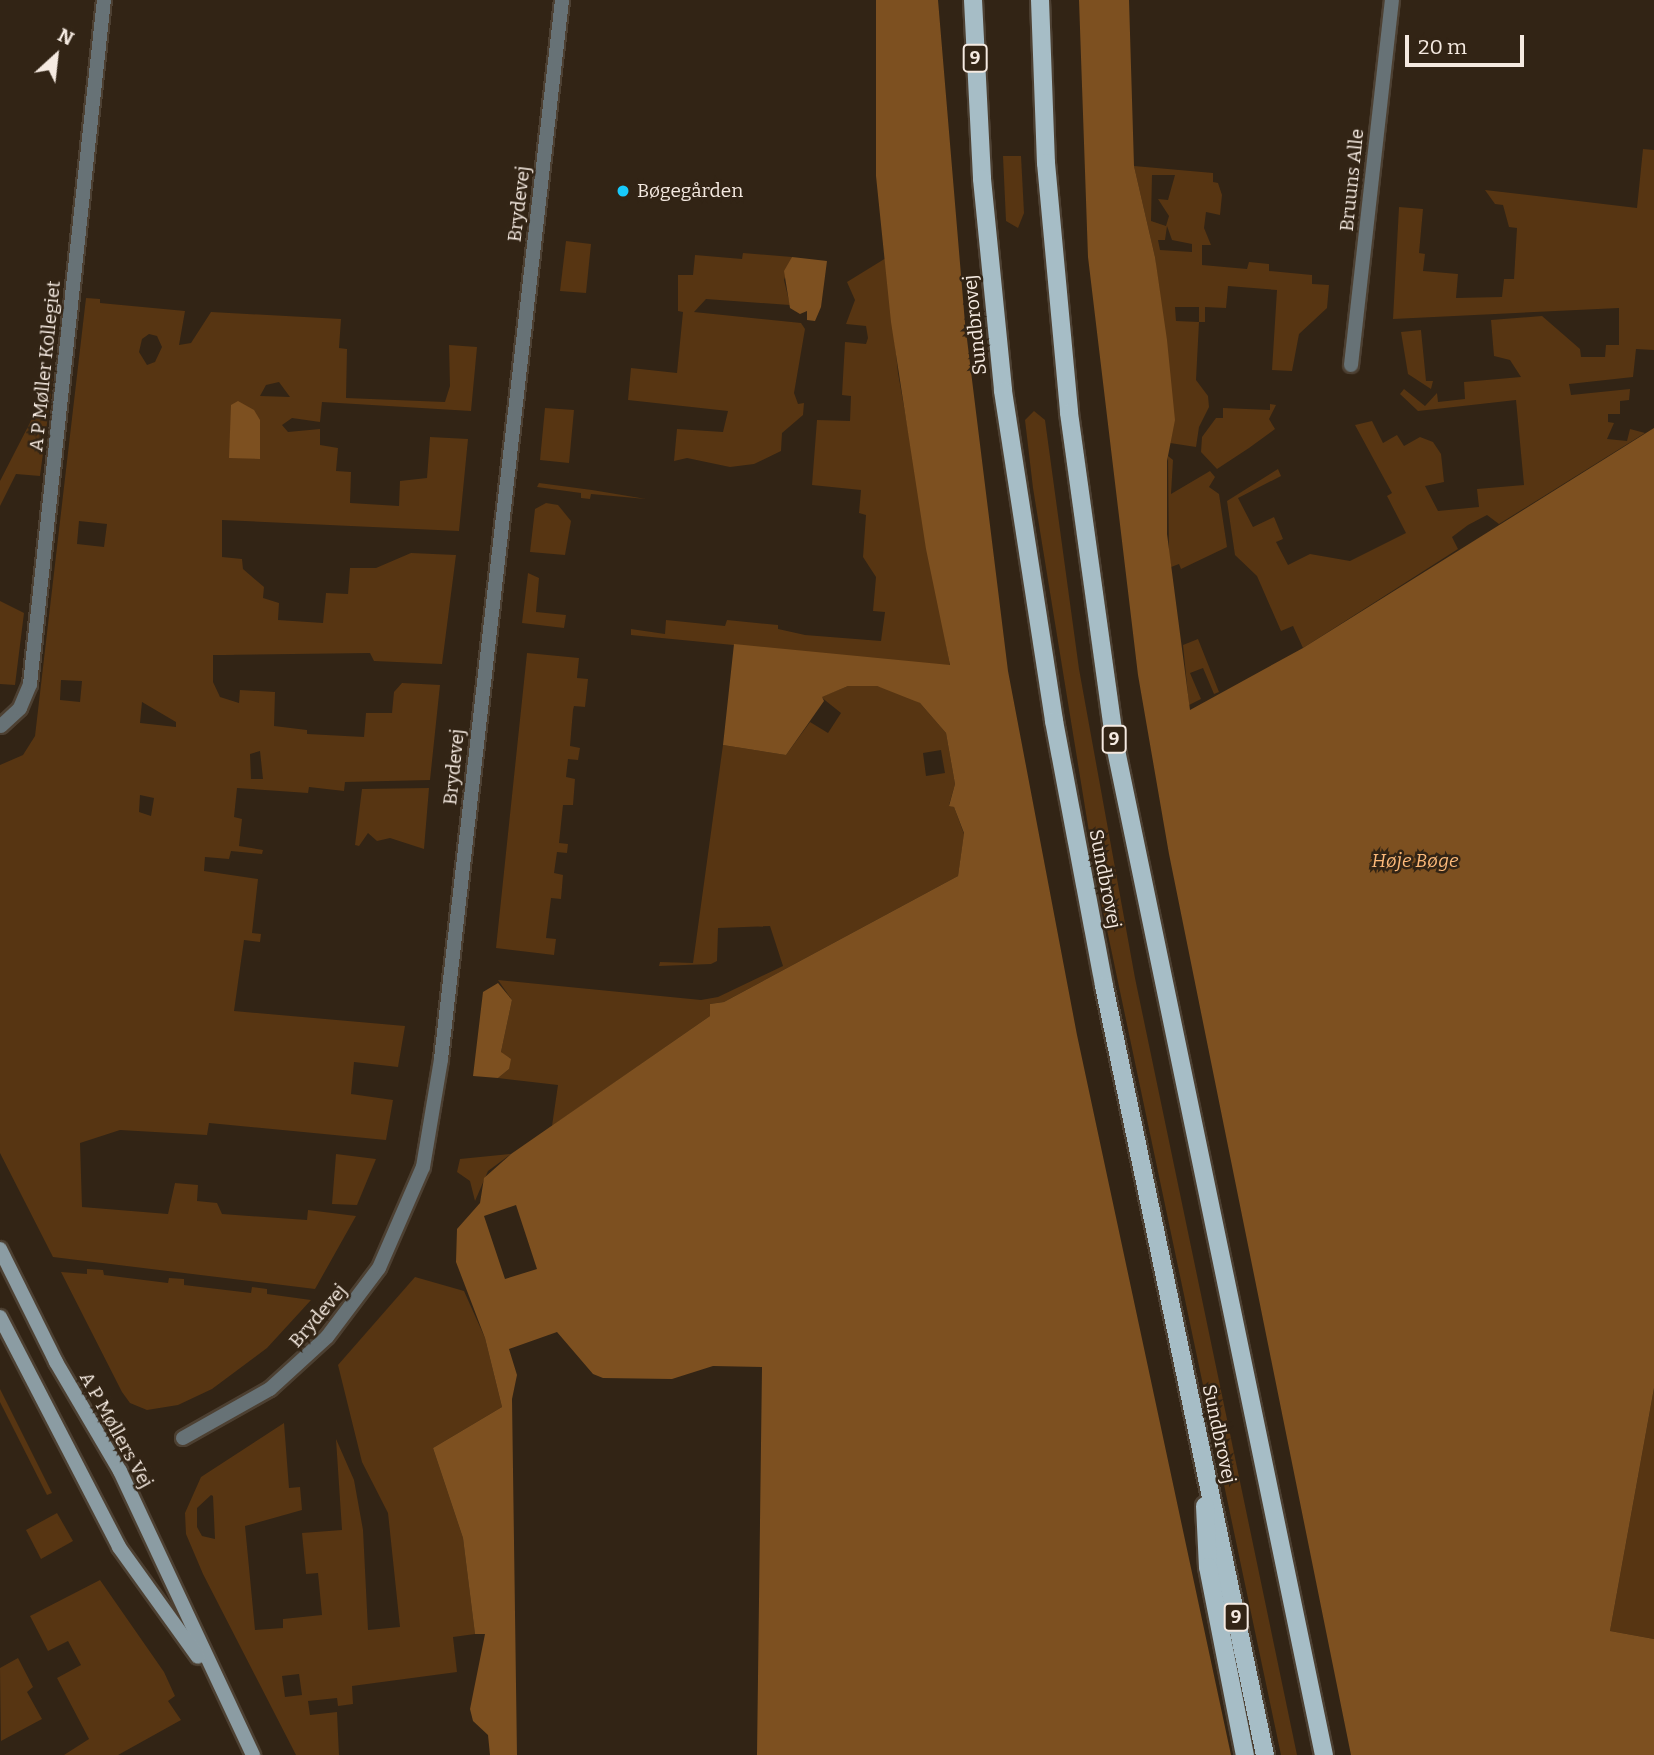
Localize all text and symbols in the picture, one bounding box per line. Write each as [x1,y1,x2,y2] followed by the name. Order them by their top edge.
[21,21,91,91] north arrow
[1409,21,1528,65] scale bar
[54,23,78,50] text: N
[1418,34,1467,60] text: 20 m
[961,44,989,72] road number: 9
[1335,127,1369,233] street label: Bruuns Alle
[503,165,535,243] street label: Brydevej
[637,180,743,202] place label: Bøgegården
[615,183,631,199] marker: Bøgegården
[958,274,992,376] street label: Sundbrovej
[25,279,65,453] street label: A P Møller Kollegiet
[1100,724,1128,754] road number: 9
[439,728,469,806] street label: Brydevej
[1084,827,1126,931] street label: Sundbrovej
[1371,850,1459,872] park label: Høje Bøge
[284,1280,352,1352] street label: Brydevej
[75,1368,157,1492] street label: A P Møllers Vej
[1197,1382,1241,1486] street label: Sundbrovej
[1222,1602,1250,1632] road number: 9

